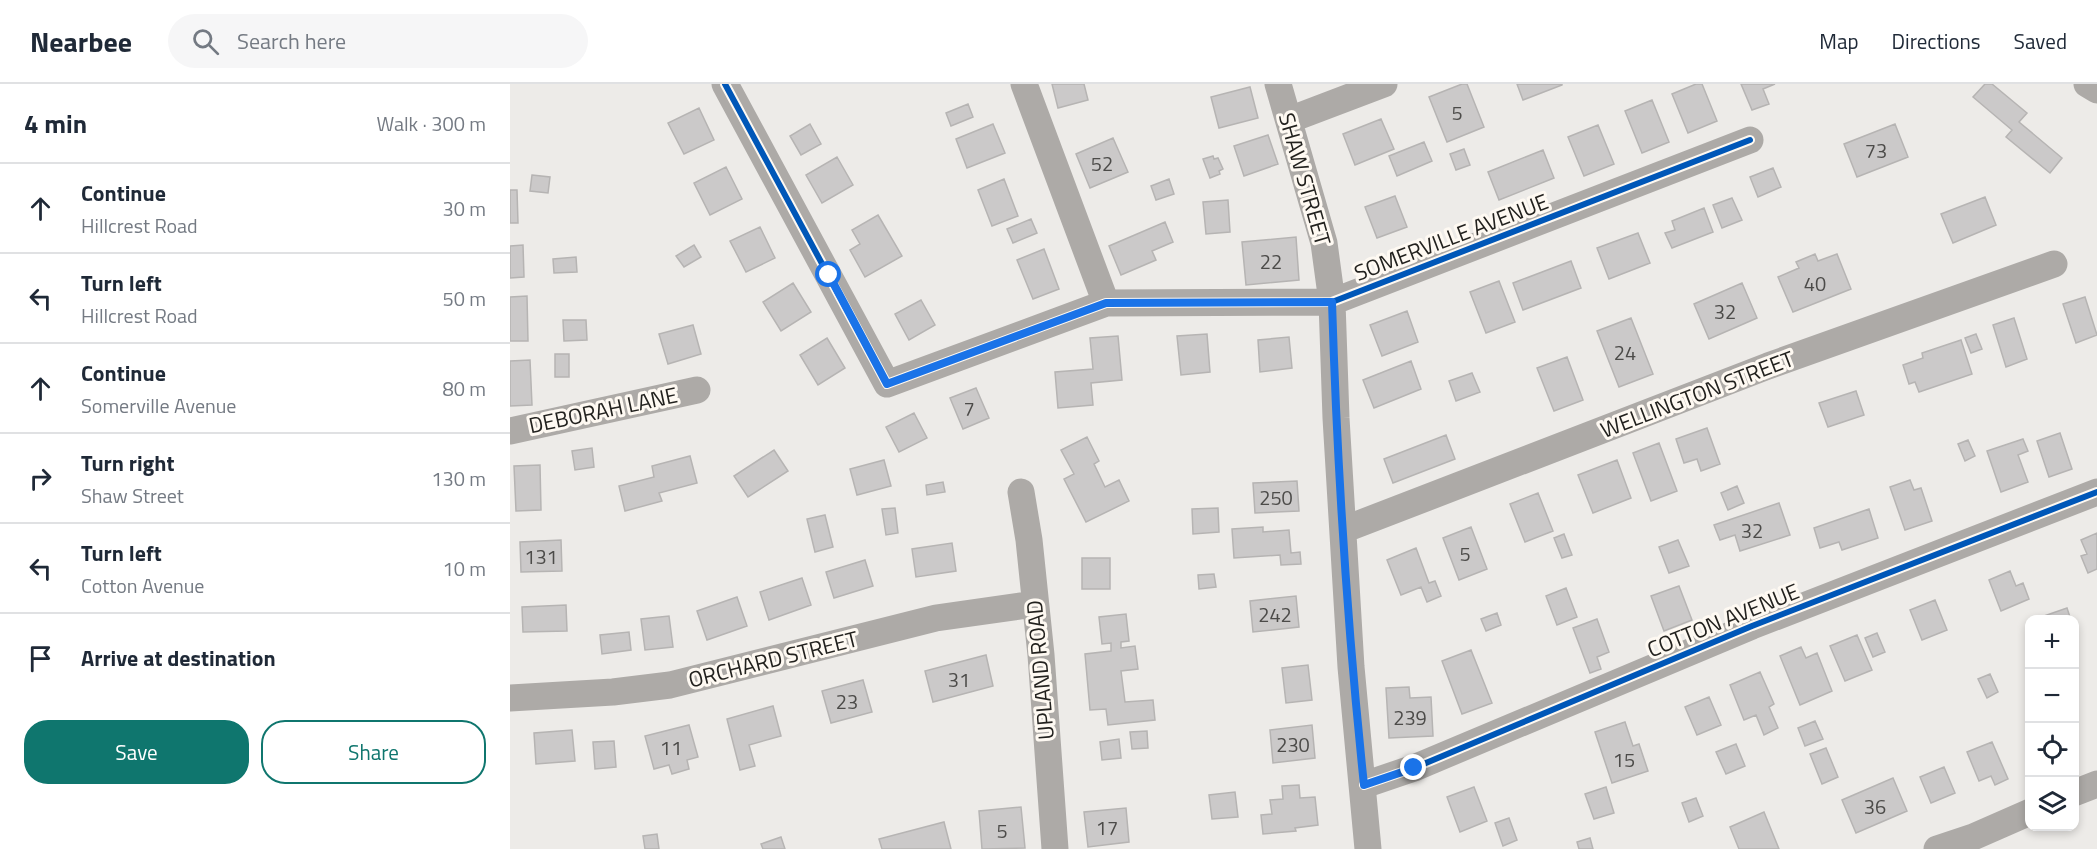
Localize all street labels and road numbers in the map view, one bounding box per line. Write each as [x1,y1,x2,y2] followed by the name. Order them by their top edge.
[1270,109,1340,250] street label: SHAW STREET
[1349,184,1553,290] street label: SOMERVILLE AVENUE
[1595,341,1799,447] street label: WELLINGTON STREET
[525,378,681,442] street label: DEBORAH LANE
[1642,574,1804,666] street label: COTTON AVENUE
[1017,599,1063,741] street label: UPLAND ROAD
[685,621,862,696] street label: ORCHARD STREET

